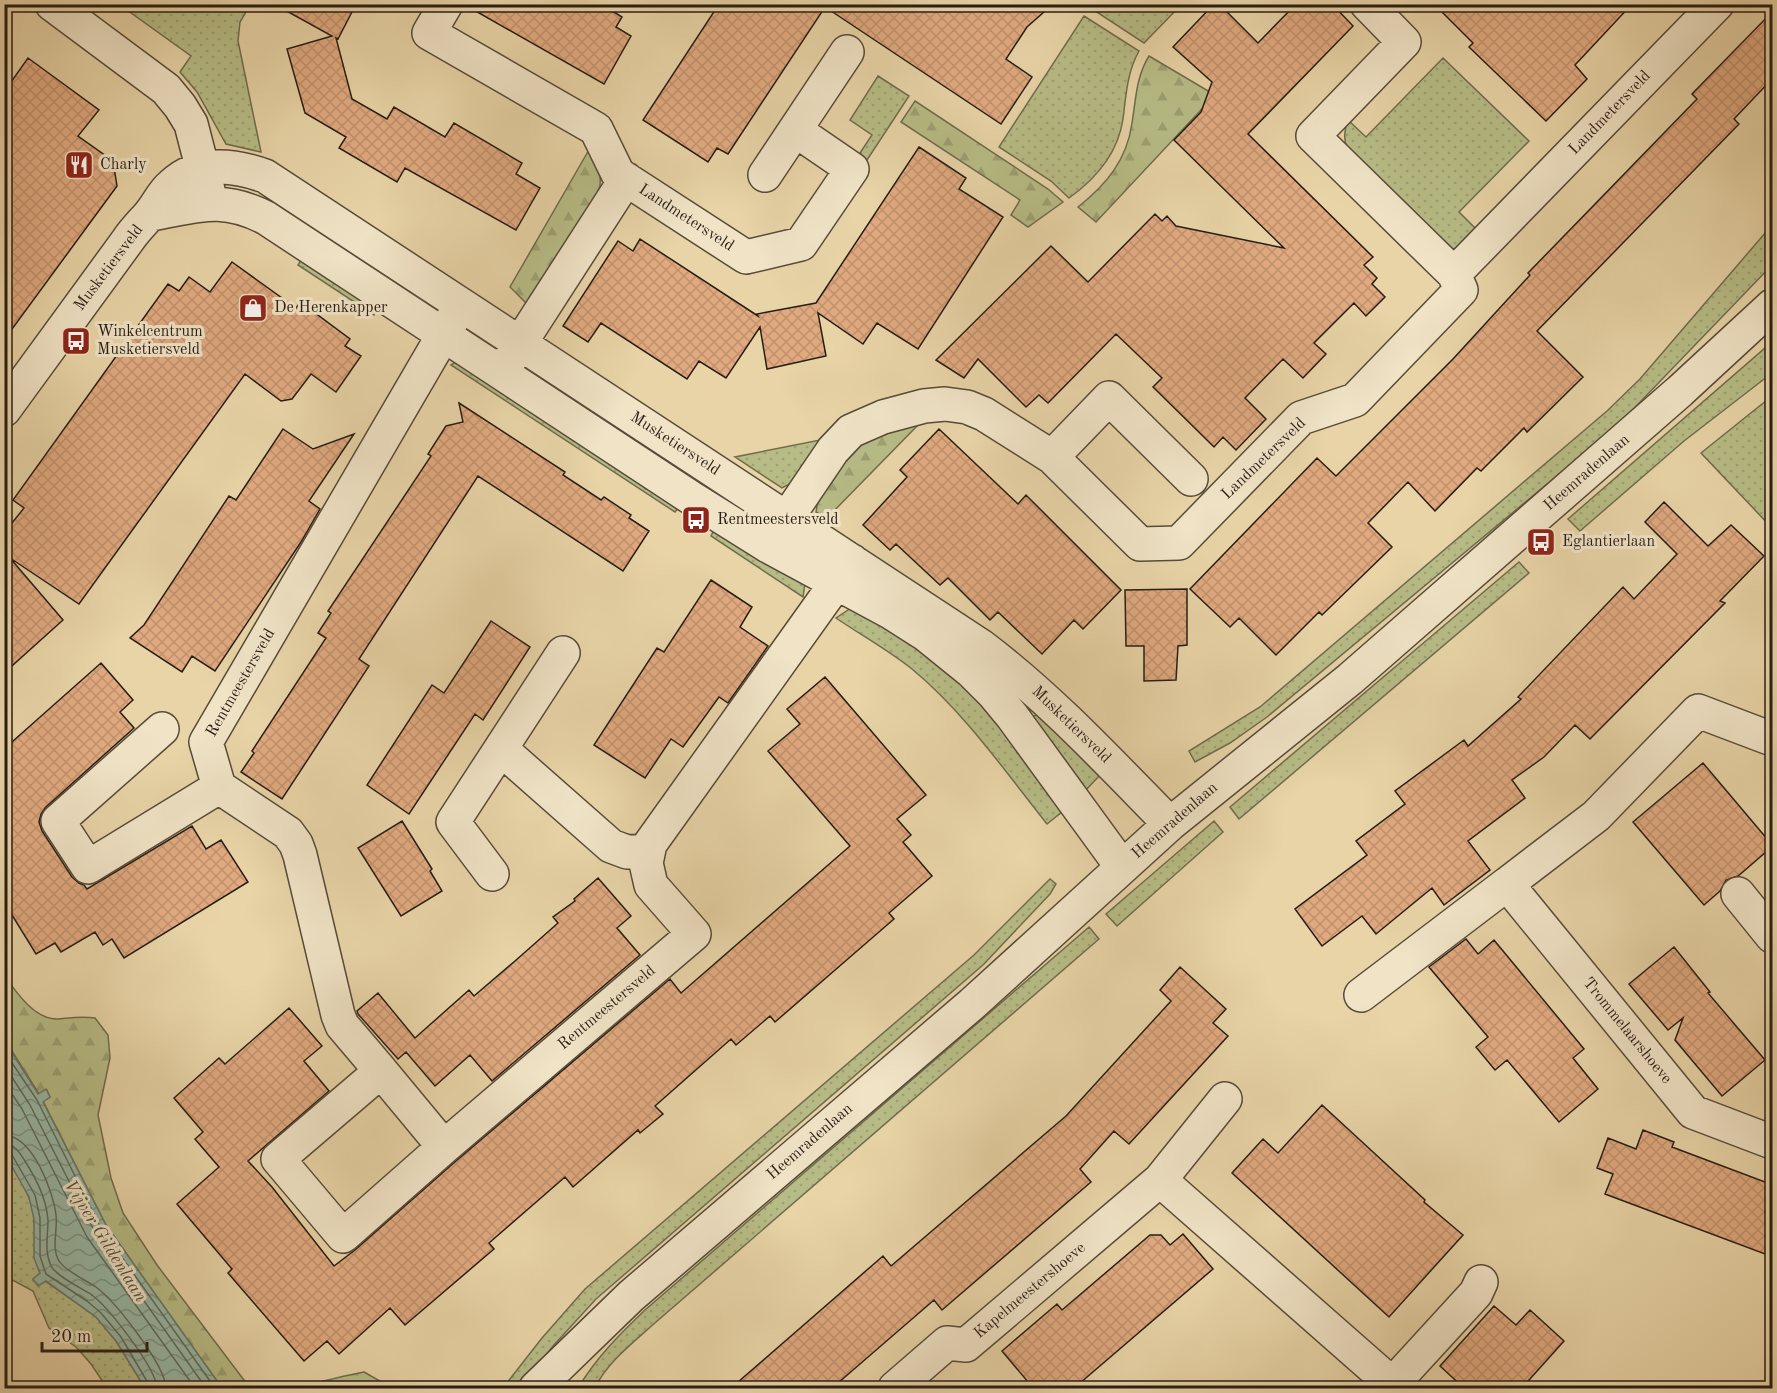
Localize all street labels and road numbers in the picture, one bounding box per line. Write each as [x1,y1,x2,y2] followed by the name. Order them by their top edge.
[1566,68,1654,158] street label: Landmetersveld
[636,181,736,255] street label: Landmetersveld
[72,222,146,314] street label: Musketiersveld
[627,409,723,479] street label: Musketiersveld
[1219,415,1309,503] street label: Landmetersveld
[1541,431,1633,514] street label: Heemradenlaan
[204,626,278,740] street label: Rentmeestersveld
[1028,683,1114,767] street label: Musketiersveld
[1129,779,1221,862] street label: Heemradenlaan
[555,963,659,1053] street label: Rentmeestersveld
[1579,975,1675,1087] street label: Trommelaarshoeve
[764,1100,856,1183] street label: Heemradenlaan
[971,1240,1089,1342] street label: Kapelmeestershoeve

